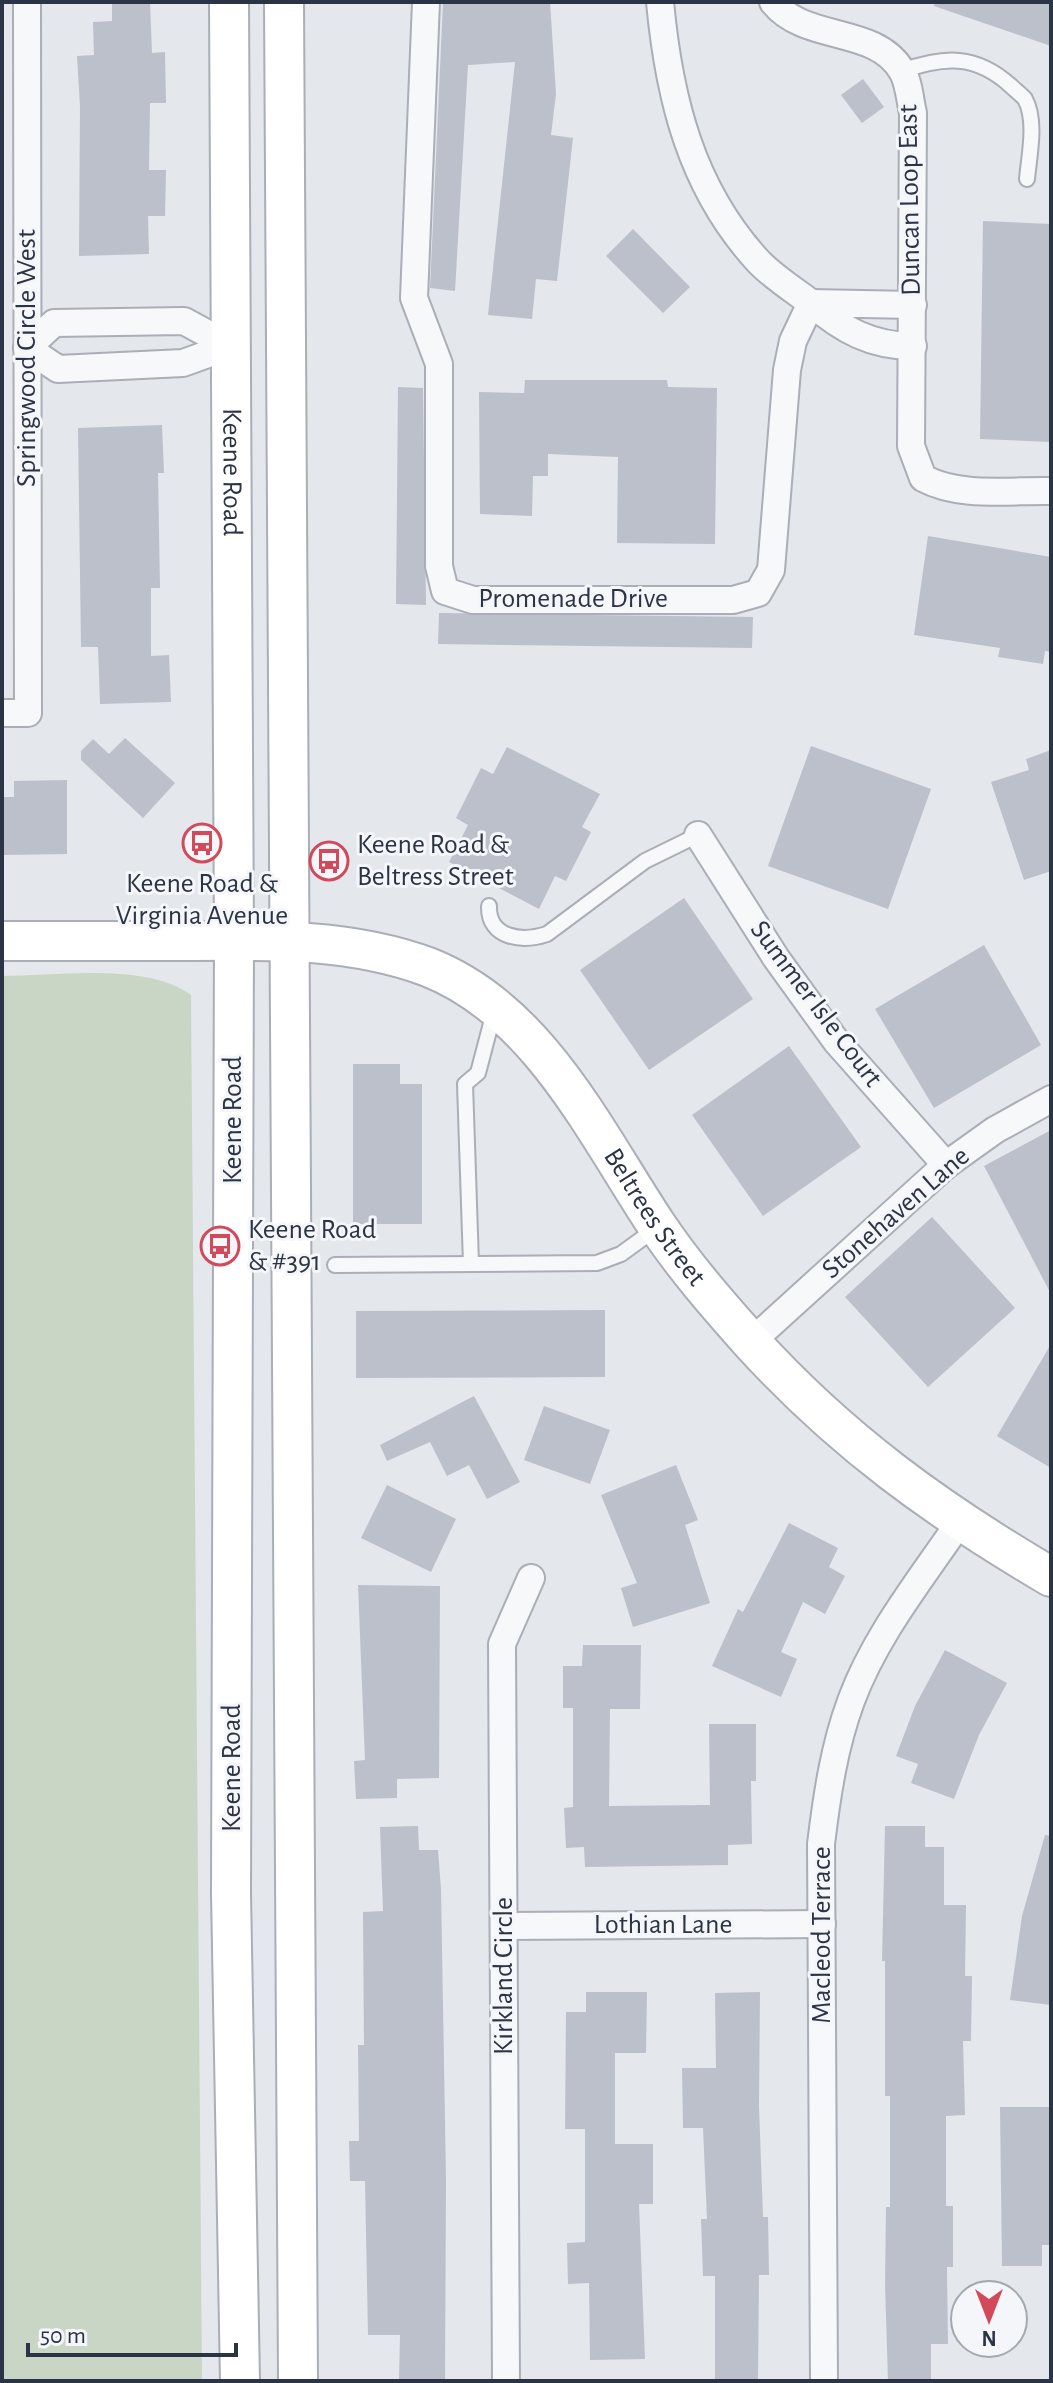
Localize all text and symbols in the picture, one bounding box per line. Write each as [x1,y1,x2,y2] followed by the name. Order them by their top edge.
[894,104,926,296] street label: Duncan Loop East
[13,229,41,487] street label: Springwood Circle West
[217,408,246,536] street label: Keene Road
[478,585,668,613] street label: Promenade Drive
[181,822,223,864] bus stop icon: Keene Road & Virginia Avenue
[357,831,514,891] place label: Keene Road & Beltress Street
[308,840,350,882] bus stop icon: Keene Road & Beltress Street
[116,870,288,930] place label: Keene Road & Virginia Avenue
[745,916,887,1092] street label: Summer Isle Court
[219,1056,247,1184] street label: Keene Road
[817,1142,975,1284] street label: Stonehaven Lane
[598,1144,711,1291] street label: Beltrees Street
[248,1216,376,1276] place label: Keene Road & #391
[199,1225,241,1267] bus stop icon: Keene Road & #391
[218,1704,246,1832] street label: Keene Road
[808,1846,836,2024] street label: Macleod Terrace
[490,1897,518,2055] street label: Kirkland Circle
[594,1911,732,1939] street label: Lothian Lane
[949,2279,1029,2359] north arrow
[28,2307,236,2357] scale bar
[40,2324,86,2348] text: 50 m
[981,2327,997,2349] text: N

